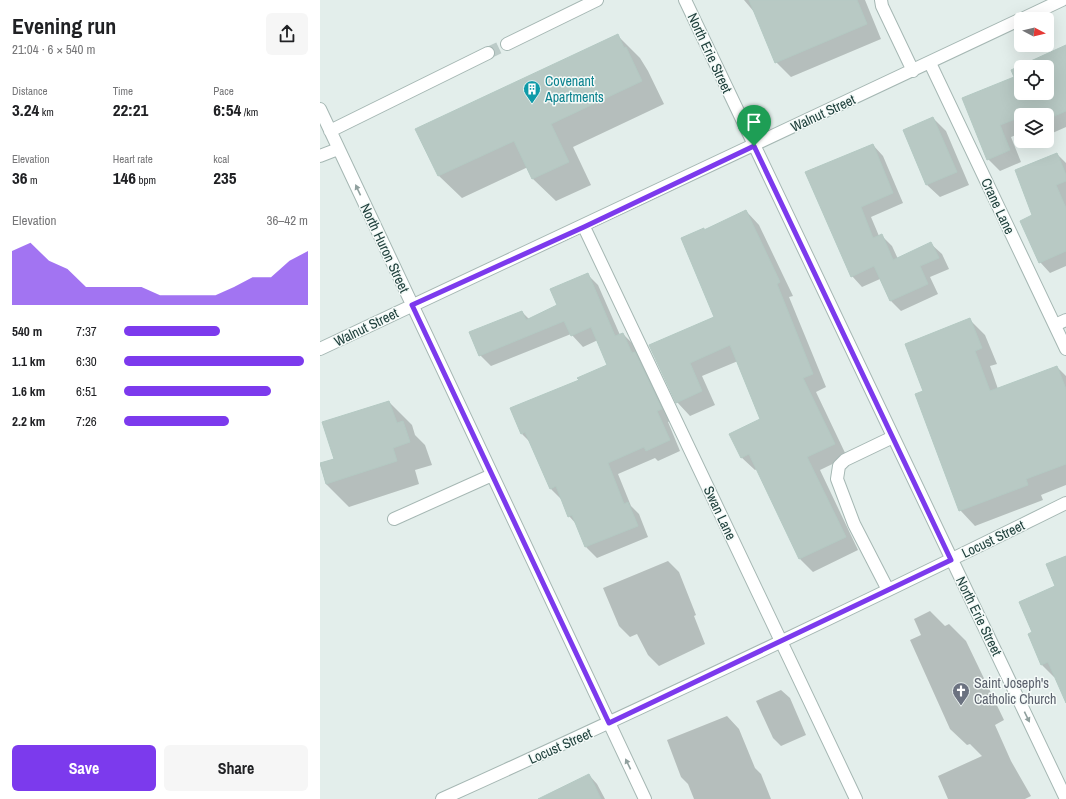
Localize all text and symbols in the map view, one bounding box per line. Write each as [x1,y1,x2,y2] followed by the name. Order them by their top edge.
[684,10,736,96] street label: North Erie Street
[12,11,116,41] text: Evening run
[1014,12,1054,52] north arrow
[1014,12,1054,148] map controls
[266,13,308,55] button: share
[12,41,95,58] text: 21:04 · 6 × 540 m
[1014,60,1054,100] button: locate
[544,72,604,106] place label: Covenant Apartments
[522,79,542,104] building icon: Covenant Apartments
[12,84,48,98] text: Distance
[113,84,133,98] text: Time
[213,84,234,98] text: Pace
[788,90,858,136] street label: Walnut Street
[12,98,39,121] text: 3.24
[113,98,148,121] text: 22:21
[213,98,241,121] text: 6:54
[39,105,54,119] text: km
[241,105,258,119] text: /km
[737,105,771,146] pin
[1014,108,1054,148] button: layers
[743,111,765,133] icon: arrive
[12,152,50,166] text: Elevation
[113,152,153,166] text: Heart rate
[213,152,229,166] text: kcal
[12,166,28,189] text: 36
[113,166,136,189] text: 146
[213,166,237,189] text: 235
[28,173,38,187] text: m
[136,173,156,187] text: bpm
[977,175,1019,237] street label: Crane Lane
[355,185,361,196] one-way arrow
[356,201,414,295] street label: North Huron Street
[12,212,56,229] text: Elevation
[267,212,308,229] text: 36–42 m
[331,304,401,350] street label: Walnut Street
[12,323,42,340] text: 540 m
[76,323,97,340] text: 7:37
[12,353,45,370] text: 1.1 km
[76,353,97,370] text: 6:30
[12,383,45,400] text: 1.6 km
[76,383,97,400] text: 6:51
[12,413,45,430] text: 2.2 km
[76,413,97,430] text: 7:26
[700,483,740,543] street label: Swan Lane
[959,516,1027,562] street label: Locust Street
[952,573,1006,659] street label: North Erie Street
[974,674,1056,708] place label: Saint Joseph's Catholic Church
[951,681,971,706] church icon: Saint Joseph's Catholic Church
[1024,712,1030,723] one-way arrow
[525,724,595,768] street label: Locust Street
[12,745,156,791] button: Save
[164,745,308,791] button: Share
[625,758,631,770] one-way arrow

